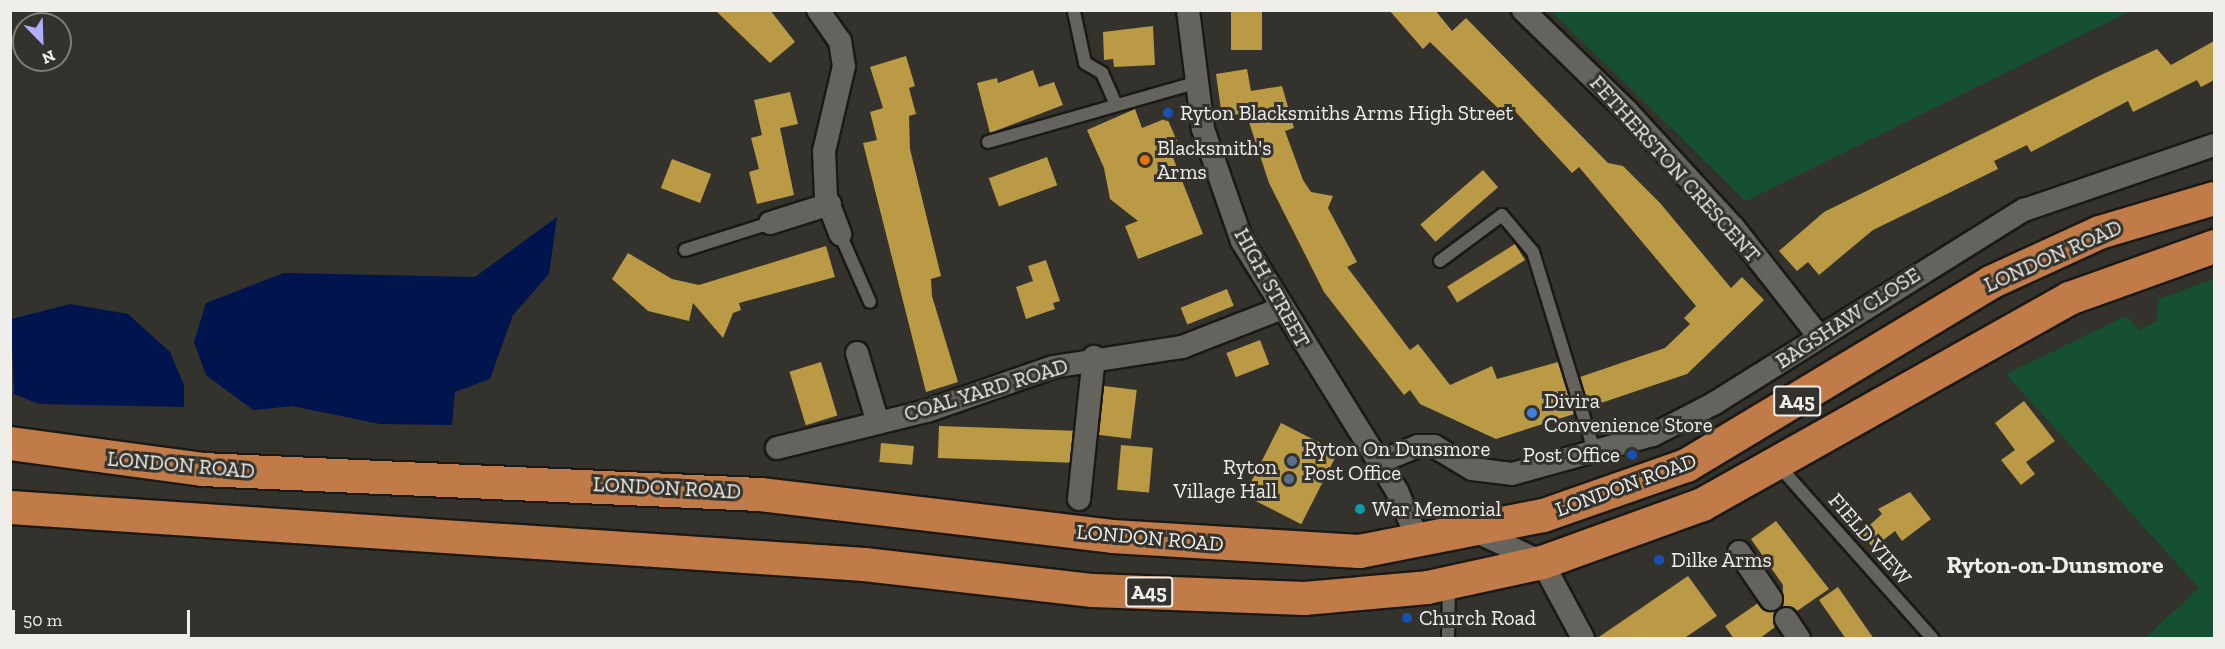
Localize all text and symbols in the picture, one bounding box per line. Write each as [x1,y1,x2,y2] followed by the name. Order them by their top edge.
[12,12,72,72] north arrow
[39,46,58,68] text: N
[1585,71,1765,267] street label: FETHERSTON CRESCENT
[1180,100,1514,126] place label: Ryton Blacksmiths Arms High Street
[1161,106,1175,120] marker: Ryton Blacksmiths Arms High Street
[1157,135,1272,185] place label: Blacksmith's Arms
[1138,153,1152,167] marker: Blacksmith's Arms
[1980,214,2126,298] street label: LONDON ROAD
[1229,224,1315,352] street label: HIGH STREET
[1771,262,1925,374] street label: BAGSHAW CLOSE
[900,353,1072,427] street label: COAL YARD ROAD
[1773,384,1821,418] road number: A45
[1544,388,1713,438] place label: Divira Convenience Store
[1525,406,1539,420] marker: Divira Convenience Store
[1304,436,1490,486] place label: Ryton On Dunsmore Post Office
[1523,442,1620,468] place label: Post Office
[106,446,256,484] street label: LONDON ROAD
[1552,448,1700,522] street label: LONDON ROAD
[1625,448,1639,462] marker: Post Office
[1174,454,1277,504] place label: Ryton Village Hall
[1285,454,1299,468] marker: Ryton On Dunsmore Post Office
[592,472,742,504] street label: LONDON ROAD
[1282,472,1296,486] marker: Ryton Village Hall
[1823,488,1917,590] street label: FIELD VIEW
[1372,496,1502,522] place label: War Memorial
[1353,502,1367,516] marker: War Memorial
[1075,519,1225,557] street label: LONDON ROAD
[1671,547,1772,573] place label: Dilke Arms
[1946,551,2164,579] district label: Ryton-on-Dunsmore
[1652,553,1666,567] marker: Dilke Arms
[1125,575,1173,609] road number: A45
[15,598,194,636] scale bar
[1419,605,1536,631] place label: Church Road
[23,609,62,631] text: 50 m
[1400,611,1414,625] marker: Church Road

